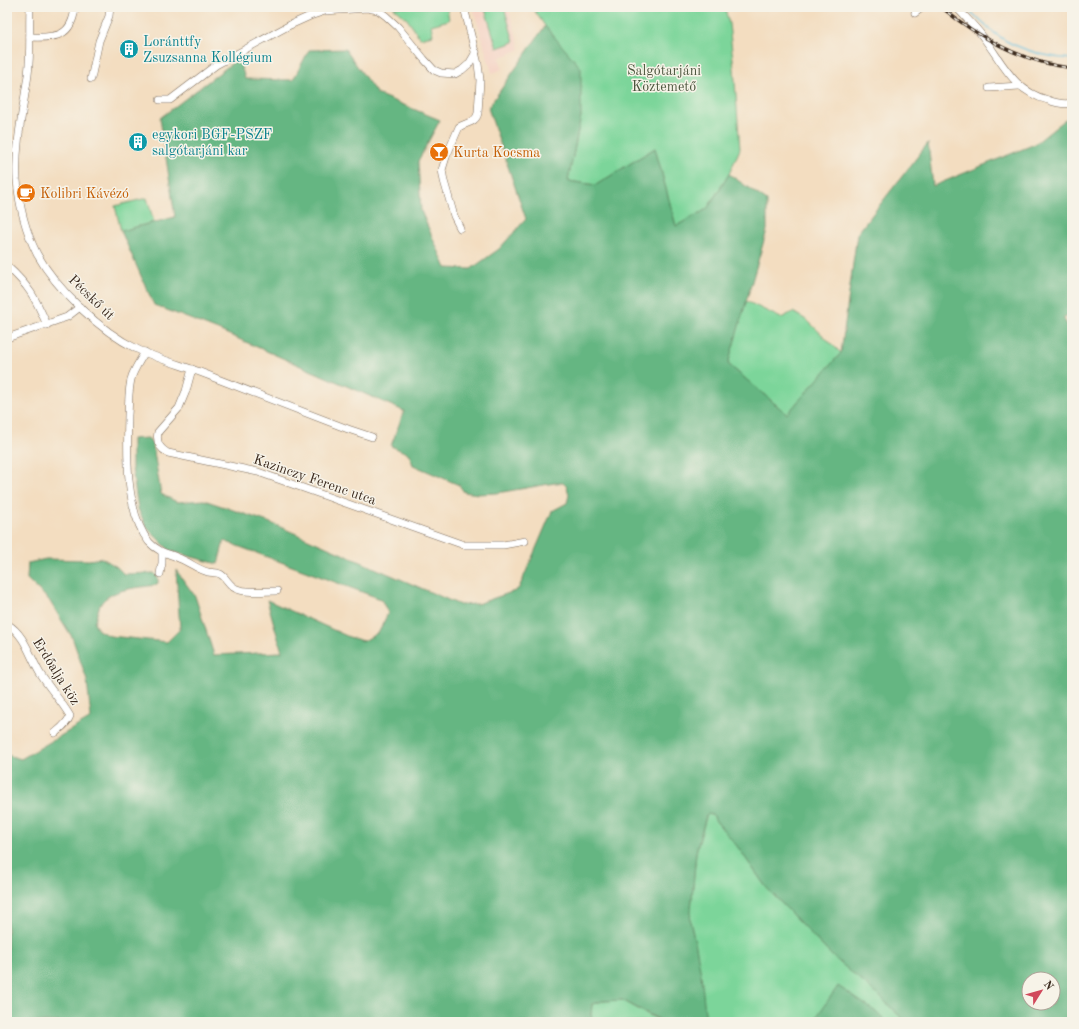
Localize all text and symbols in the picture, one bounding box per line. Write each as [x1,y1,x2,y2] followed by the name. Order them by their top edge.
[143,35,272,65] place label: Loránttfy Zsuzsanna Kollégium
[118,38,140,60] building icon: Loránttfy Zsuzsanna Kollégium
[627,64,701,94] park label: Salgótarjáni Köztemető
[152,128,272,158] place label: egykori BGF-PSZF salgótarjáni kar
[127,131,149,153] building icon: egykori BGF-PSZF salgótarjáni kar
[428,141,450,163] bar icon: Kurta Kocsma
[453,146,540,160] place label: Kurta Kocsma
[15,182,37,204] cafe icon: Kolibri Kávézó
[40,187,129,201] place label: Kolibri Kávézó
[66,273,117,323] street label: Pécskő út
[252,452,378,508] street label: Kazinczy Ferenc utca
[30,636,82,707] street label: Erdőalja köz
[1021,971,1061,1011] north arrow
[1041,979,1055,993] text: N

